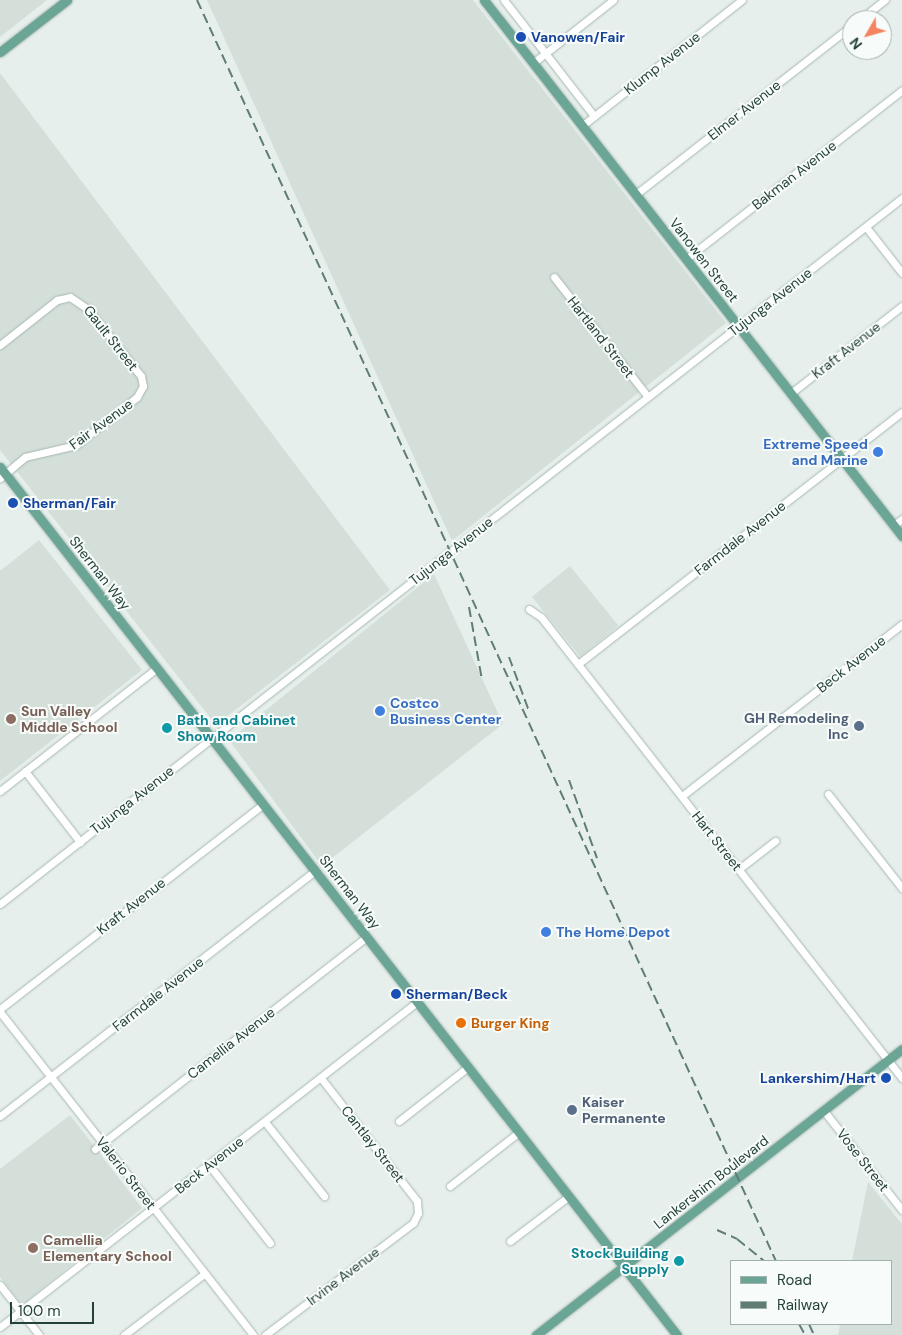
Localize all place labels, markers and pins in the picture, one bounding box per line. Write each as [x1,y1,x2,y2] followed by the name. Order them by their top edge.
[531,29,625,45] place label: Vanowen/Fair
[515,31,527,43] marker: Vanowen/Fair
[763,436,868,468] place label: Extreme Speed and Marine
[872,446,884,458] marker: Extreme Speed and Marine
[23,495,116,511] place label: Sherman/Fair
[7,497,19,509] marker: Sherman/Fair
[390,695,502,728] place label: Costco Business Center
[21,703,117,736] place label: Sun Valley Middle School
[374,705,386,717] marker: Costco Business Center
[744,710,849,742] place label: GH Remodeling Inc
[177,712,296,744] place label: Bath and Cabinet Show Room
[5,713,17,725] marker: Sun Valley Middle School
[853,720,865,732] marker: GH Remodeling Inc
[161,722,173,734] marker: Bath and Cabinet Show Room
[556,924,670,940] place label: The Home Depot
[540,926,552,938] marker: The Home Depot
[406,986,508,1002] place label: Sherman/Beck
[390,988,402,1000] marker: Sherman/Beck
[471,1015,550,1031] place label: Burger King
[455,1017,467,1029] marker: Burger King
[760,1070,876,1086] place label: Lankershim/Hart
[880,1072,892,1084] marker: Lankershim/Hart
[582,1094,666,1126] place label: Kaiser Permanente
[566,1104,578,1116] marker: Kaiser Permanente
[43,1232,172,1264] place label: Camellia Elementary School
[27,1242,39,1254] marker: Camellia Elementary School
[571,1245,669,1278] place label: Stock Building Supply
[673,1255,685,1267] marker: Stock Building Supply

